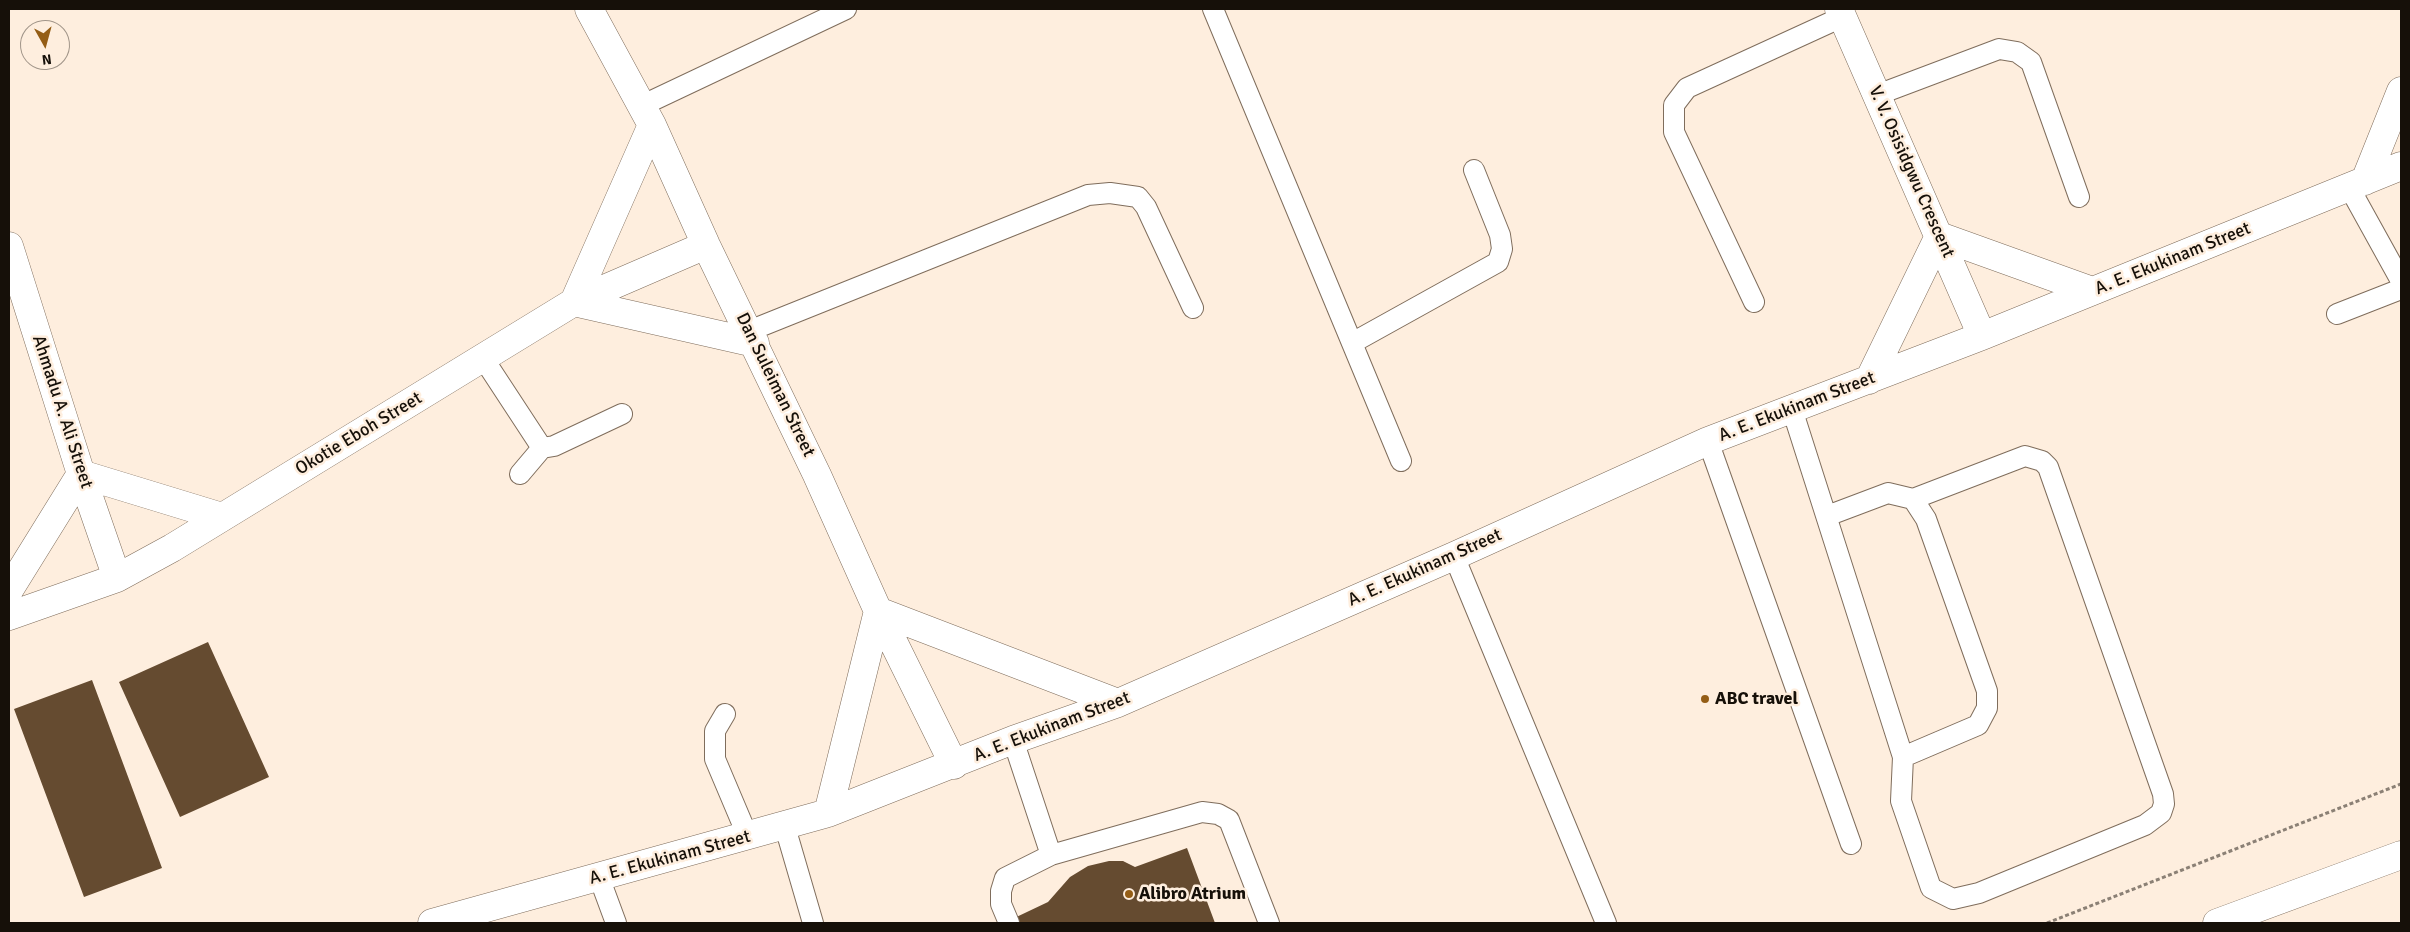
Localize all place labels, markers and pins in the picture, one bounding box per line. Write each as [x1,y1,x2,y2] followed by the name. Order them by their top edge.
[1715,688,1798,710] place label: ABC travel
[1699,693,1711,705] marker: ABC travel
[1139,883,1246,905] place label: Alibro Atrium
[1123,888,1135,900] marker: Alibro Atrium

